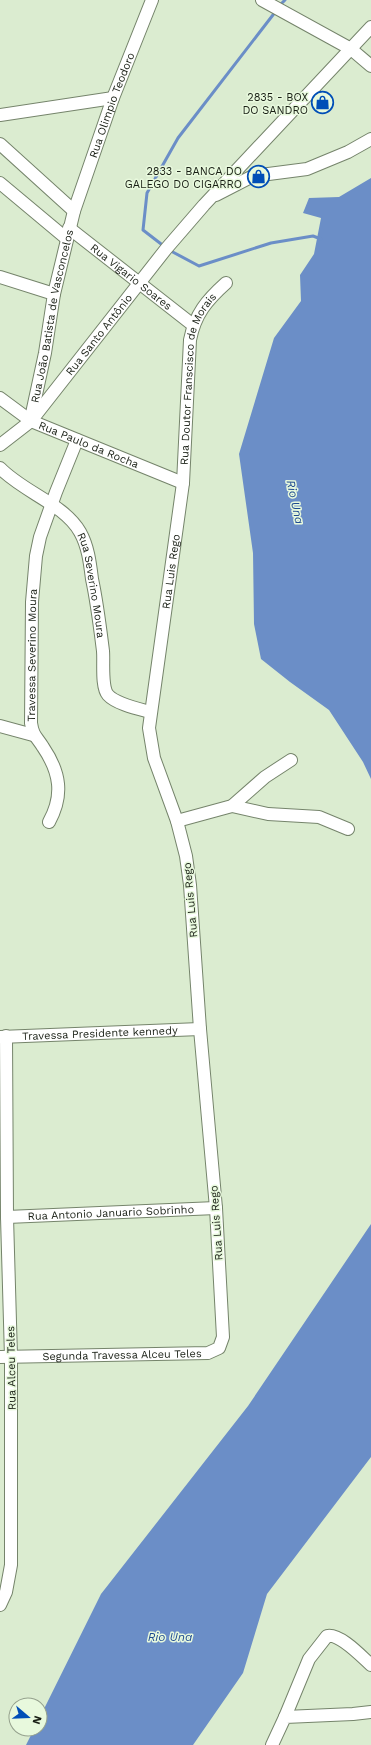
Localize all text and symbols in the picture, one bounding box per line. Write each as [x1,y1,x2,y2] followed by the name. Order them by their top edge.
[87,51,138,160] street label: Rua Olimpio Teodoro
[310,90,336,116] shop icon: 2835 - BOX DO SANDRO
[242,91,308,117] place label: 2835 - BOX DO SANDRO
[245,164,271,190] shop icon: 2833 - BANCA DO GALEGO DO CIGARRO
[125,165,242,191] place label: 2833 - BANCA DO GALEGO DO CIGARRO
[28,228,76,404] street label: Rua João Batista de Vasconcelos
[88,241,174,313] street label: Rua Vigario Soares
[178,290,219,465] street label: Rua Doutor Franscisco de Morais
[63,292,135,378] street label: Rua Santo Antônio
[37,419,141,471] street label: Rua Paulo da Rocha
[284,479,307,526] water label: Rio Una
[74,531,107,639] street label: Rua Severino Moura
[160,533,183,610] street label: Rua Luis Rego
[25,588,40,722] street label: Travessa Severino Moura
[181,862,200,938] street label: Rua Luis Rego
[22,1024,178,1043] street label: Travessa Presidente kennedy
[207,1185,226,1261] street label: Rua Luis Rego
[27,1203,194,1223] street label: Rua Antonio Januario Sobrinho
[4,1326,19,1410] street label: Rua Alceu Teles
[42,1347,202,1363] street label: Segunda Travessa Alceu Teles
[148,1630,193,1644] water label: Rio Una
[8,1697,48,1737] north arrow
[30,1714,44,1726] text: N

